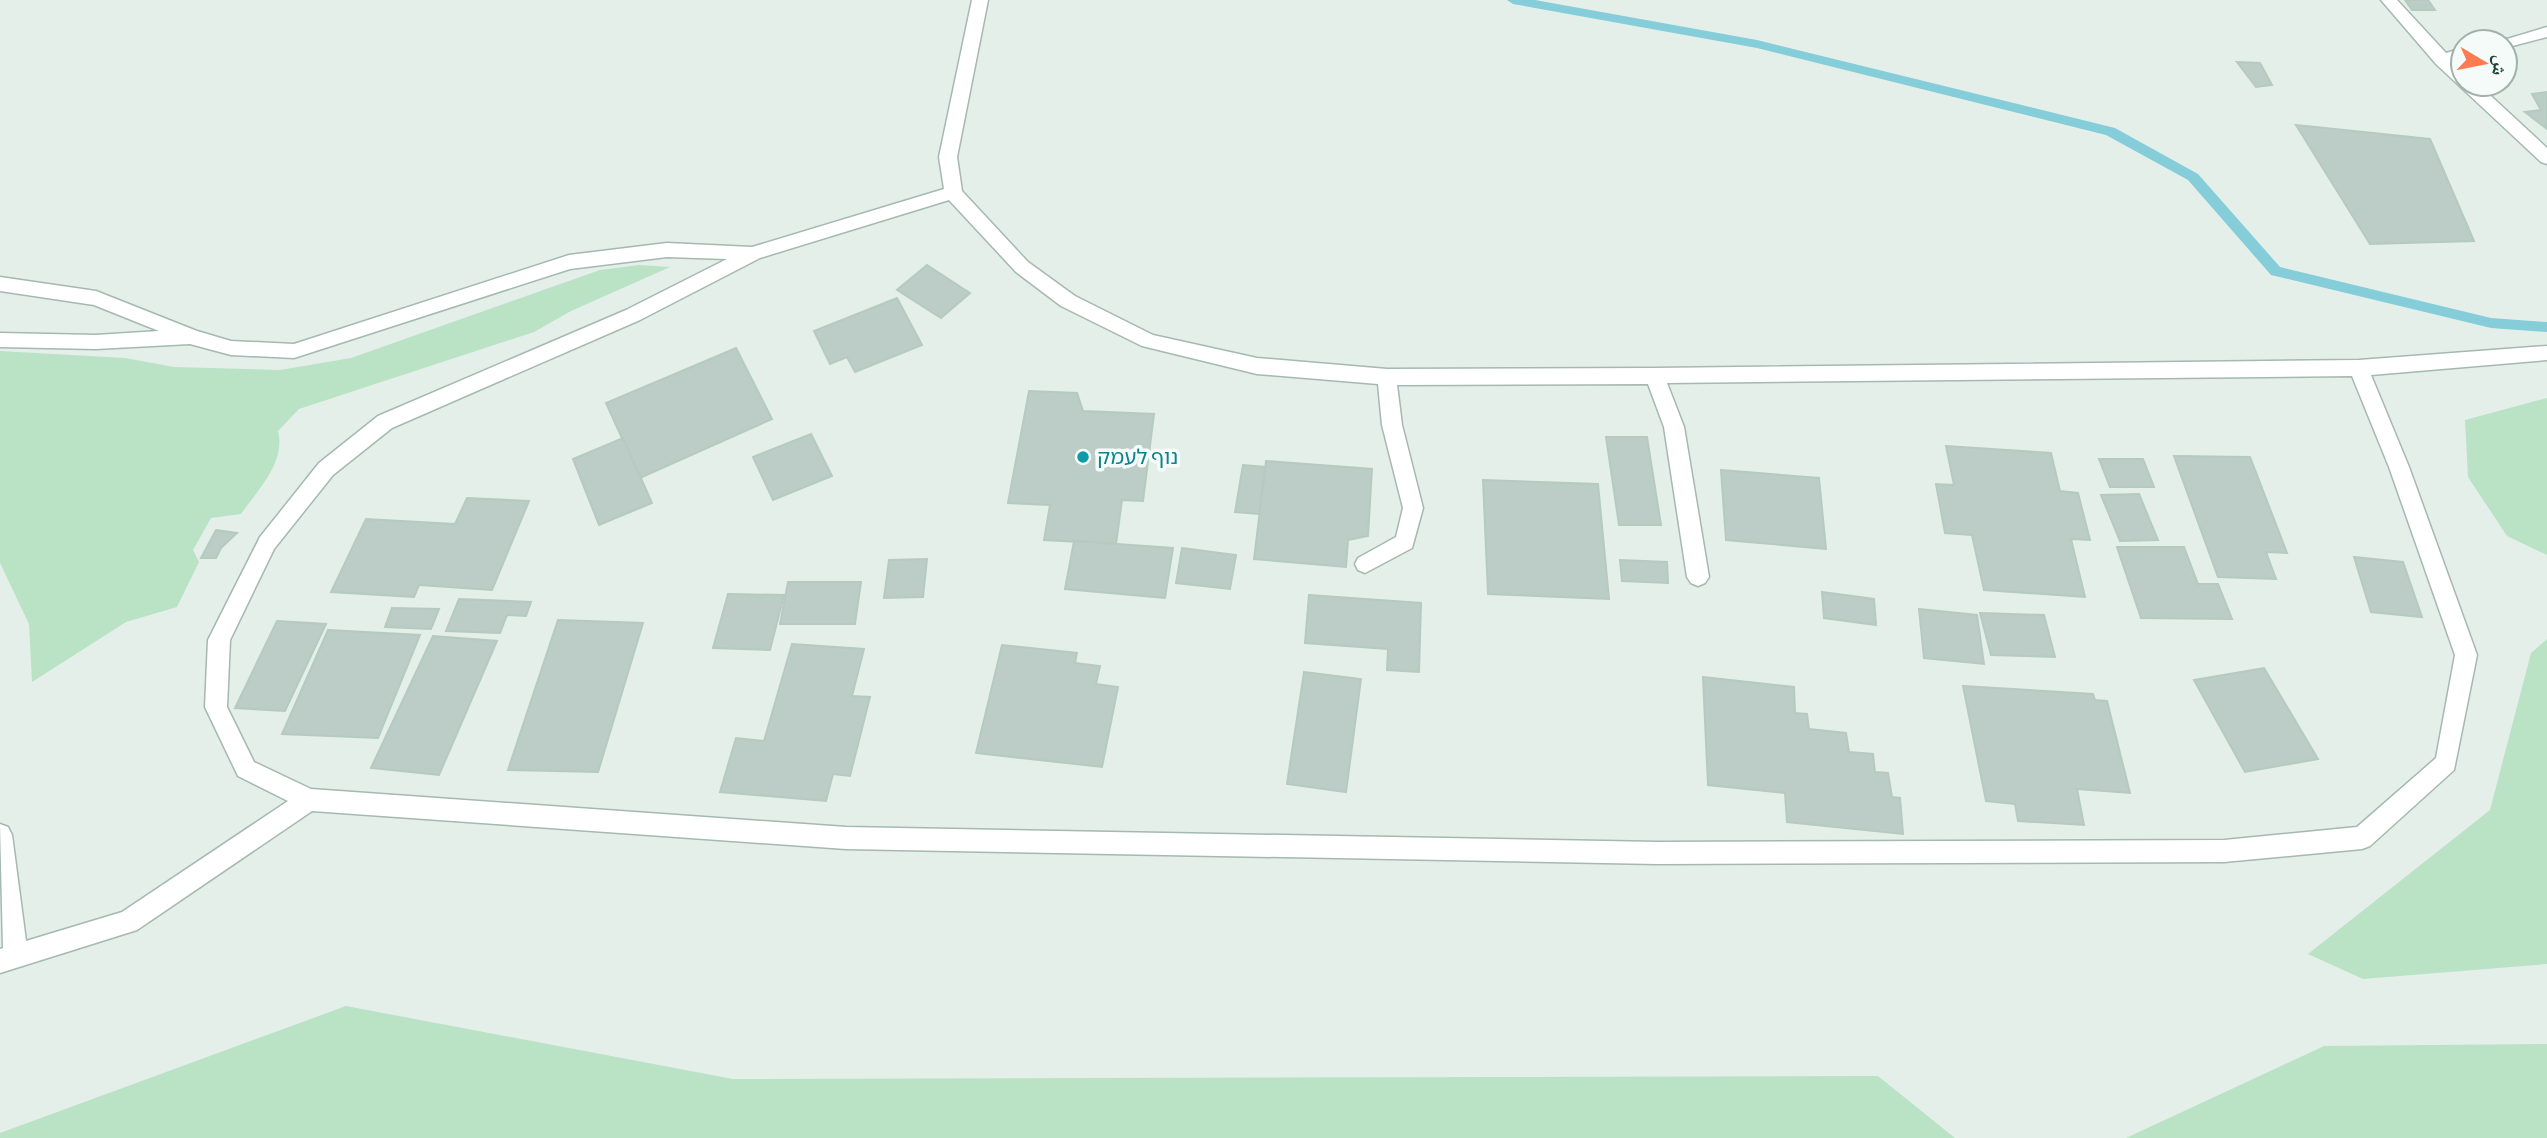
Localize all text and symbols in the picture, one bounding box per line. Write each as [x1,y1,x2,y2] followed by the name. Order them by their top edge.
[2449,28,2519,98] north arrow
[2487,54,2510,77] text: ش
[1097,447,1178,468] place label: נוף לעמק
[1075,449,1091,465] marker: נוף לעמק

